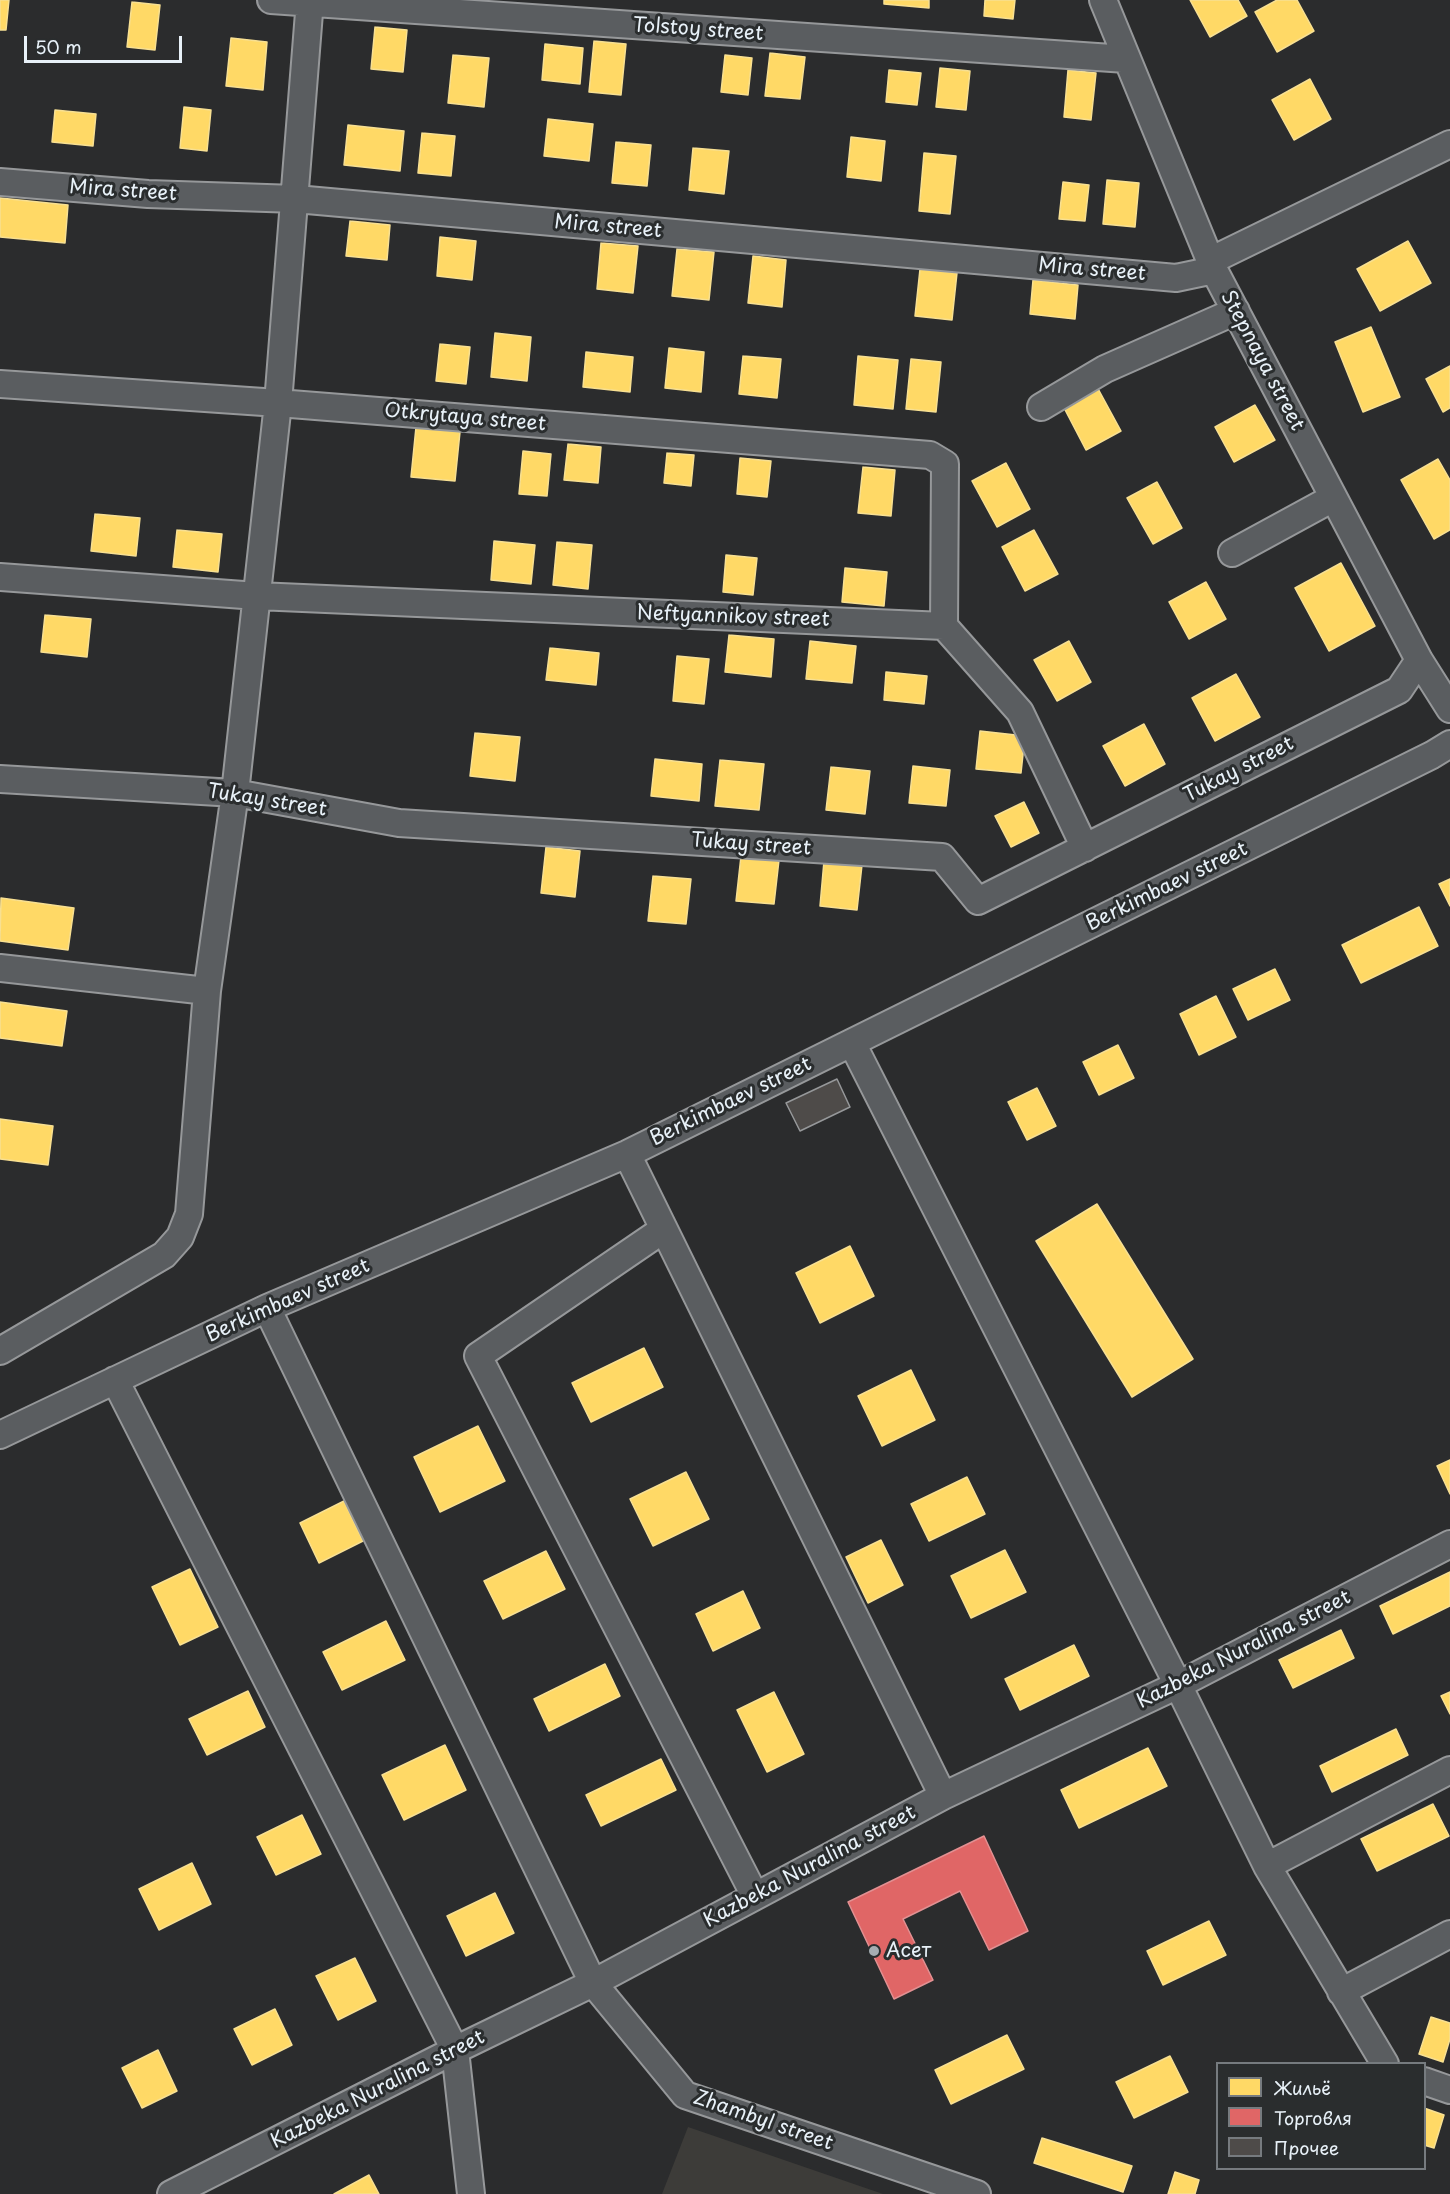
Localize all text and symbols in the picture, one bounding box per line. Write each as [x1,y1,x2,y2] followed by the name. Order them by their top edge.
[632,13,764,47] street label: Tolstoy street
[27,24,184,62] scale bar
[35,33,82,60] text: 50 m
[68,175,178,207] street label: Mira street
[553,210,663,244] street label: Mira street
[1037,253,1147,287] street label: Mira street
[1215,287,1309,435] street label: Stepnaya street
[383,399,547,437] street label: Otkrytaya street
[636,602,830,632] street label: Neftyannikov street
[1180,732,1298,808] street label: Tukay street
[206,780,328,822] street label: Tukay street
[690,829,812,861] street label: Tukay street
[1082,837,1252,937] street label: Berkimbaev street
[646,1052,816,1152] street label: Berkimbaev street
[202,1254,374,1348] street label: Berkimbaev street
[1133,1586,1355,1714] street label: Kazbeka Nuralina street
[700,1801,920,1933] street label: Kazbeka Nuralina street
[886,1939,931,1963] place label: Асет
[867,1944,881,1958] marker: Асет
[267,2026,489,2154] street label: Kazbeka Nuralina street
[1216,2062,1426,2170] legend
[1274,2074,1331,2101] text: Жильё
[690,2086,836,2156] street label: Zhambyl street
[1274,2104,1352,2131] text: Торговля
[1274,2134,1339,2161] text: Прочее

